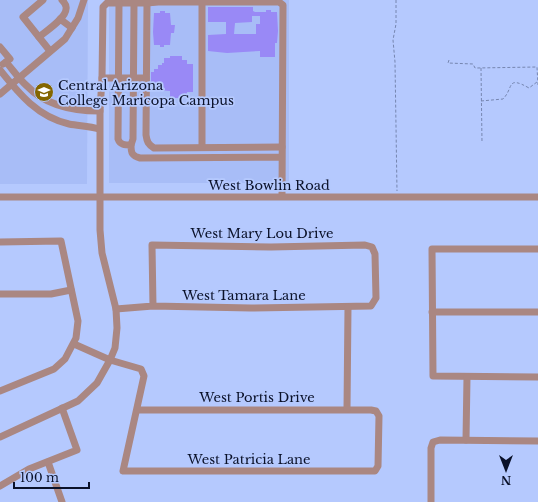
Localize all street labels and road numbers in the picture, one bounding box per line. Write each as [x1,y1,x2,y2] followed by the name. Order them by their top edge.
[207,177,330,194] street label: West Bowlin Road
[189,225,334,242] street label: West Mary Lou Drive
[181,287,306,304] street label: West Tamara Lane
[198,389,315,406] street label: West Portis Drive
[186,451,311,468] street label: West Patricia Lane

